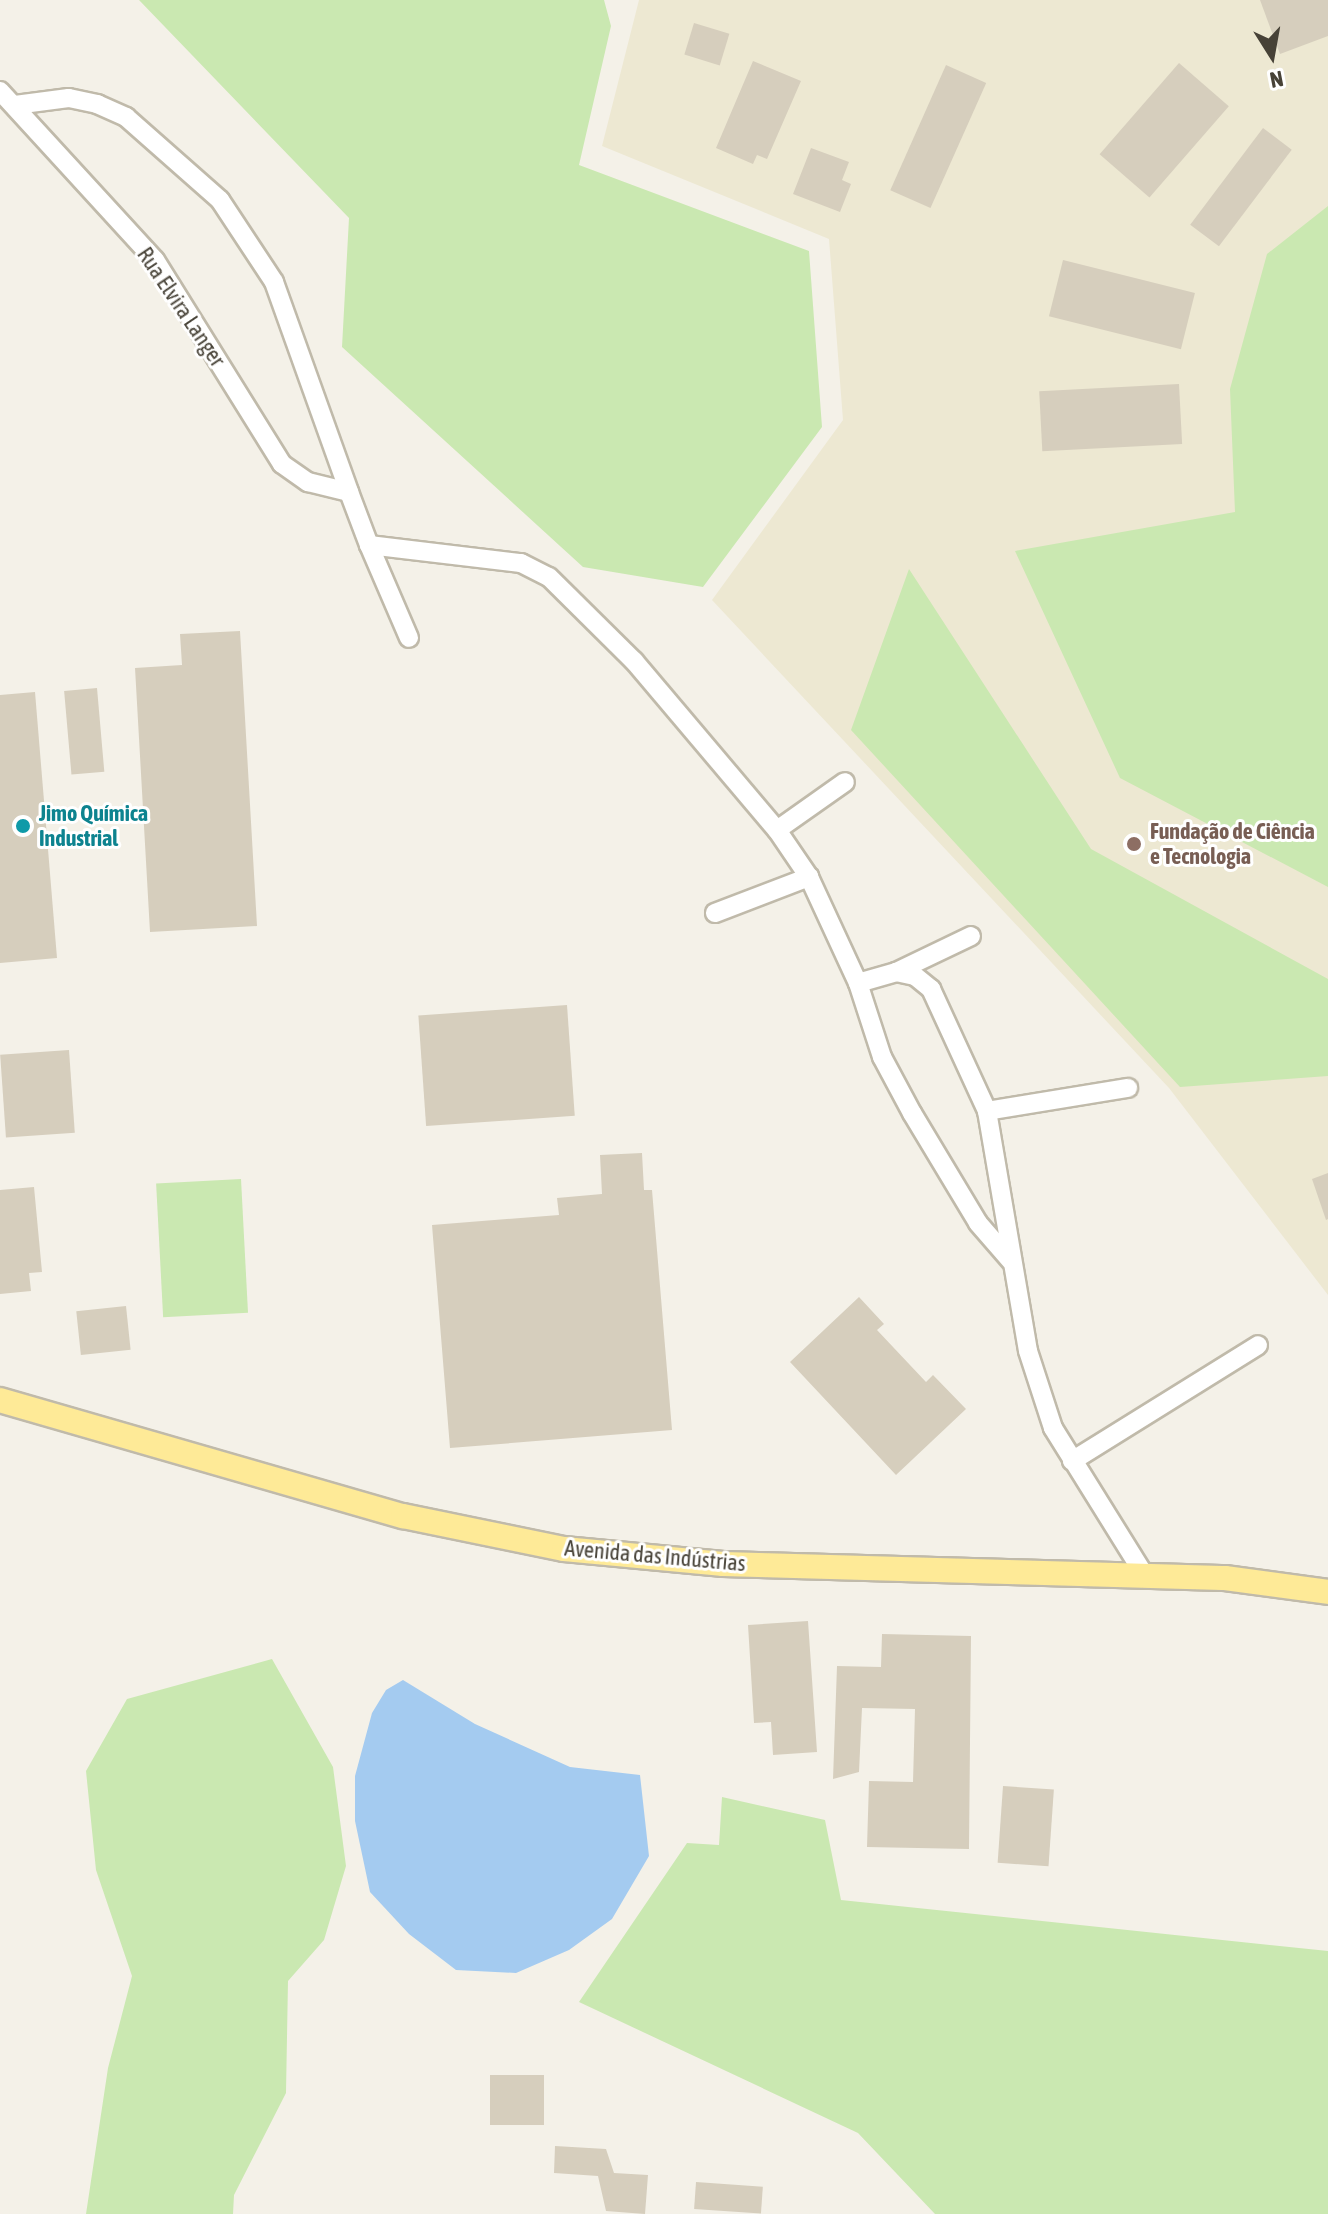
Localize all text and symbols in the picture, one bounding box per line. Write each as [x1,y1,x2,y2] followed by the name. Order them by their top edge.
[1232,16,1312,96] north arrow
[1268,66,1285,94] text: N
[131,242,231,372] street label: Rua Elvira Langer
[39,800,148,852] place label: Jimo Química Industrial
[14,817,32,835] marker: Jimo Química Industrial
[1150,818,1315,870] place label: Fundação de Ciência e Tecnologia
[1125,835,1143,853] marker: Fundação de Ciência e Tecnologia
[563,1535,747,1577] street label: Avenida das Indústrias

